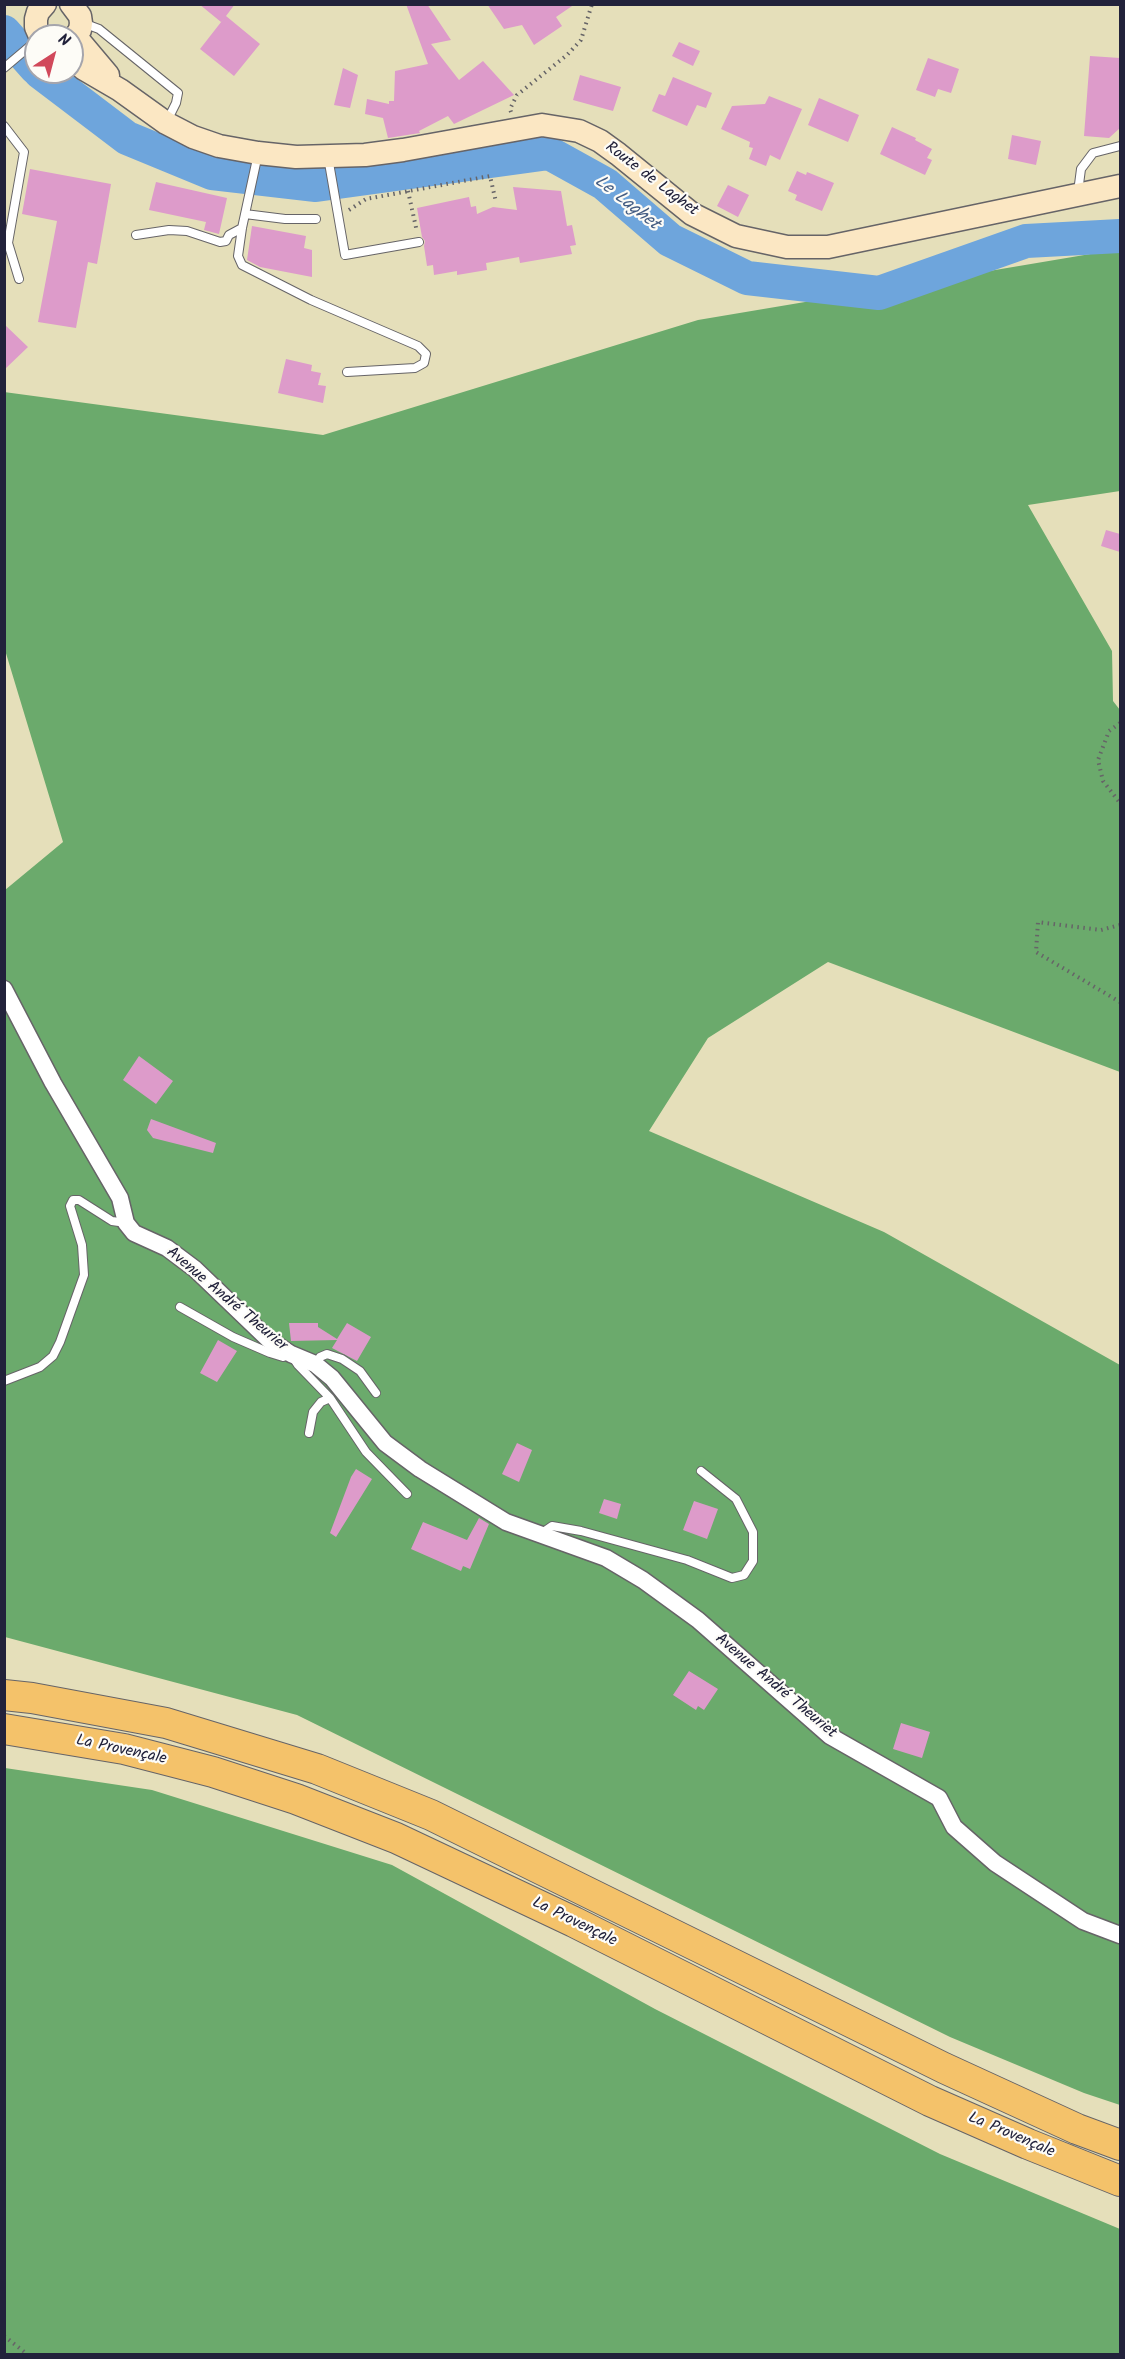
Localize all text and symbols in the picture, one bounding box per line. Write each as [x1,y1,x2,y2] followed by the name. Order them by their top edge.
[24,24,84,84] north arrow
[52,28,75,54] text: N
[601,139,701,221] street label: Route de Laghet
[589,172,663,236] water label: Le Laghet
[162,1244,290,1356] street label: Avenue André Theurier
[710,1630,840,1744] street label: Avenue André Theuriet
[74,1732,168,1770] street label: La Provençale
[528,1894,620,1952] street label: La Provençale
[965,2109,1057,2163] street label: La Provençale

